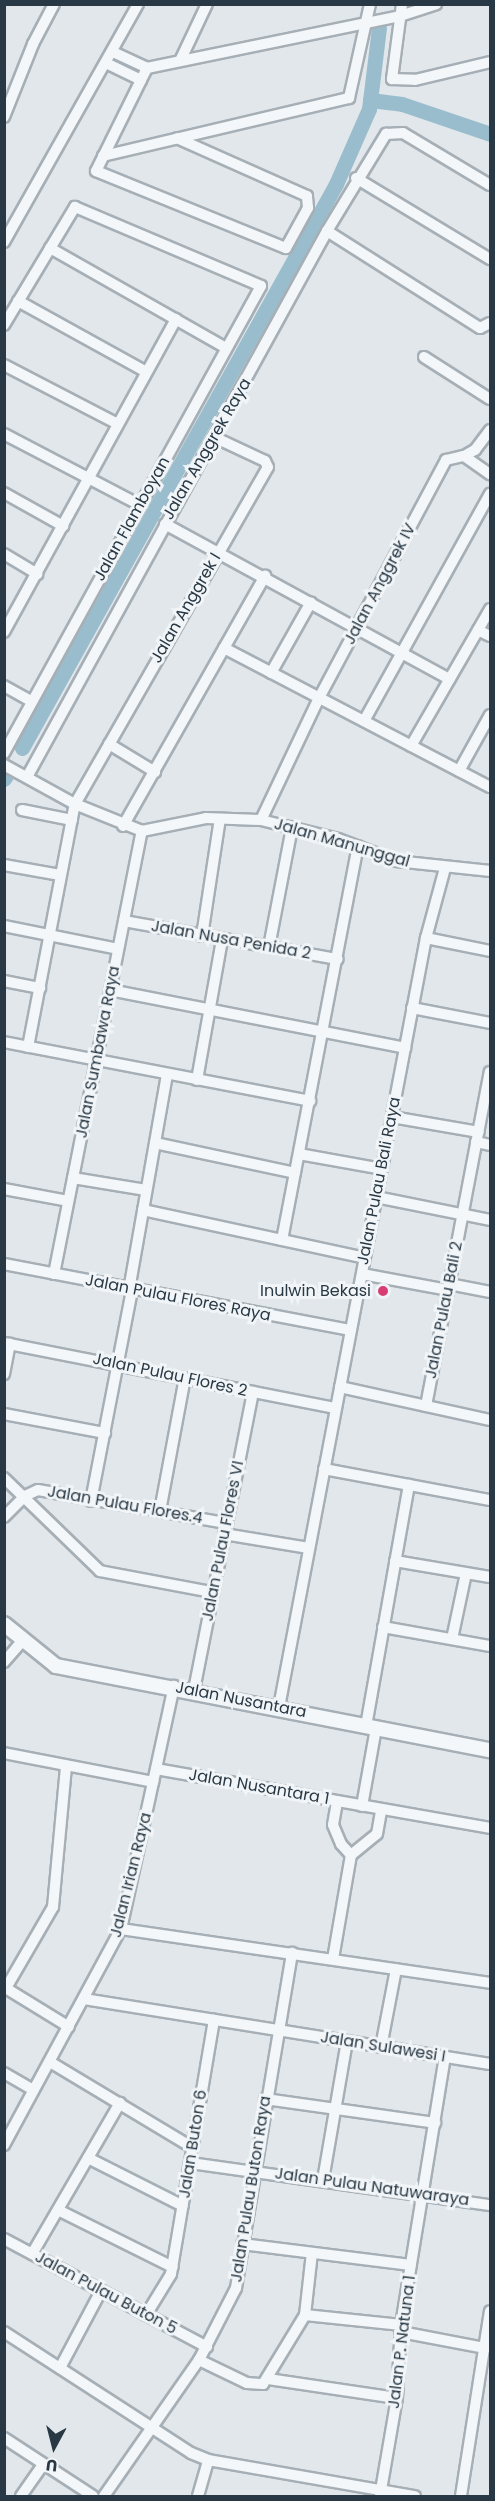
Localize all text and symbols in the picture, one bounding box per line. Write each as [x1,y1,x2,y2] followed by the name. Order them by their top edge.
[159,375,255,523] street label: Jalan Anggrek Raya
[90,454,174,584] street label: Jalan Flamboyan
[340,520,420,648] street label: Jalan Anggrek IV
[147,550,225,666] street label: Jalan Anggrek I
[272,814,412,872] street label: Jalan Manunggal
[150,916,312,964] street label: Jalan Nusa Penida 2
[72,964,124,1140] street label: Jalan Sumbawa Raya
[353,1096,405,1266] street label: Jalan Pulau Bali Raya
[421,1240,467,1380] street label: Jalan Pulau Bali 2
[84,1271,272,1325] street label: Jalan Pulau Flores Raya
[260,1281,371,1301] place label: Inulwin Bekasi
[376,1284,390,1298] marker: Inulwin Bekasi
[91,1349,249,1401] street label: Jalan Pulau Flores 2
[198,1459,248,1623] street label: Jalan Pulau Flores VI
[46,1482,204,1528] street label: Jalan Pulau Flores.4
[174,1678,308,1722] street label: Jalan Nusantara
[187,1765,331,1809] street label: Jalan Nusantara 1
[106,1811,156,1939] street label: Jalan Irian Raya
[319,2028,447,2066] street label: Jalan Sulawesi I
[175,2088,211,2200] street label: Jalan Buton 6
[227,2094,275,2284] street label: Jalan Pulau Buton Raya
[274,2164,470,2210] street label: Jalan Pulau Natuwaraya
[32,2247,180,2339] street label: Jalan Pulau Buton 5
[384,2274,420,2410] street label: Jalan P. Natuna 1
[24,2417,84,2477] north arrow
[45,2453,59,2477] text: U

